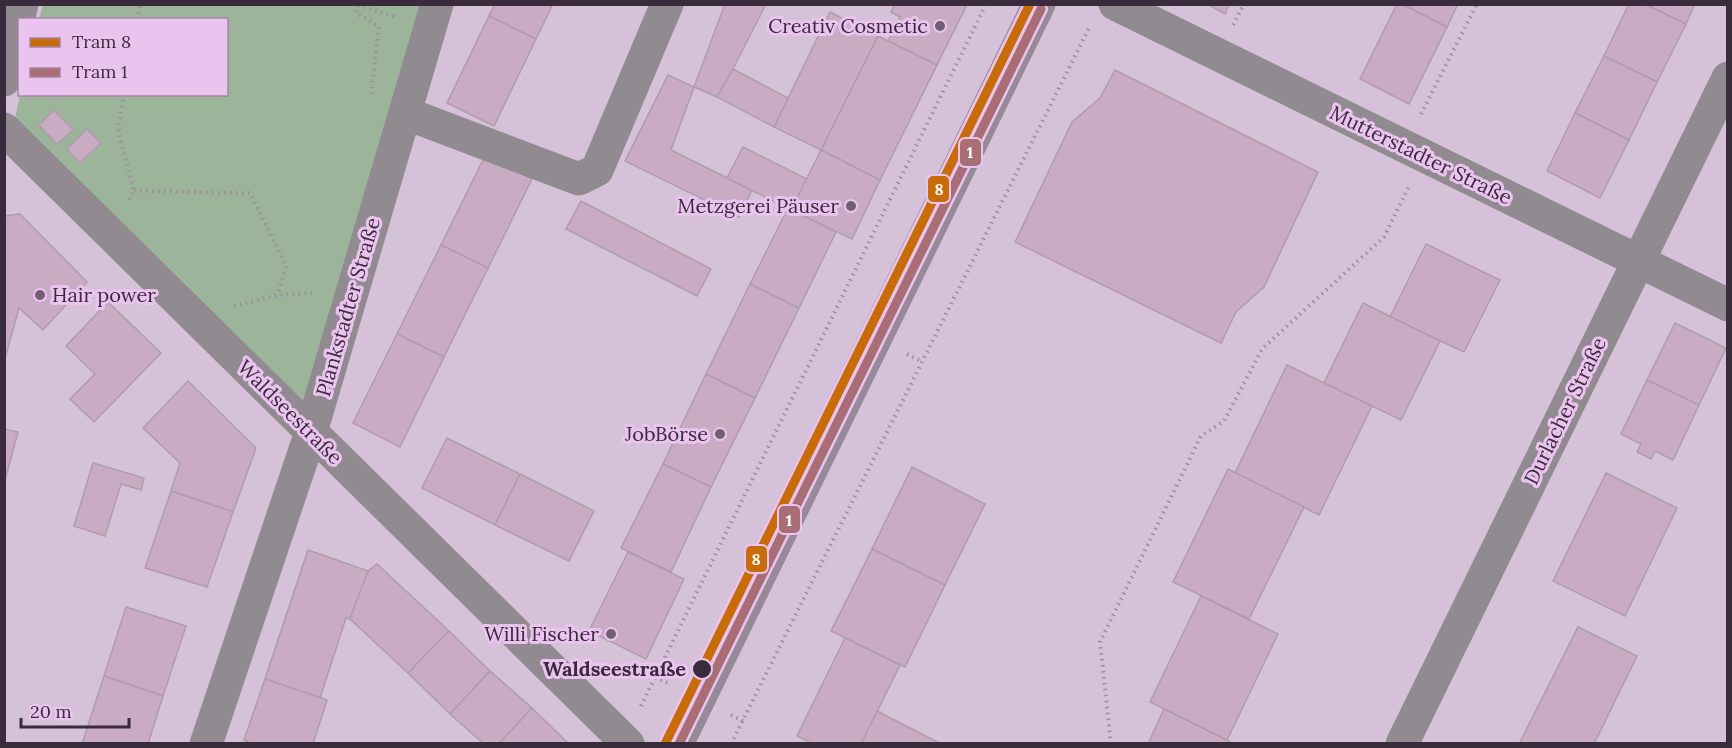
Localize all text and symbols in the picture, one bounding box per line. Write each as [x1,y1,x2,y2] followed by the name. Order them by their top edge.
[768,13,928,38] place label: Creativ Cosmetic
[18,18,228,96] legend
[933,19,947,33] marker: Creativ Cosmetic
[72,30,131,53] text: Tram 8
[72,60,128,83] text: Tram 1
[1326,100,1516,210] street label: Mutterstadter Straße
[959,138,982,167] line badge: 1
[967,142,973,162] text: 1
[927,175,950,203] line badge: 8
[934,179,944,199] text: 8
[677,193,839,218] place label: Metzgerei Päuser
[844,199,858,213] marker: Metzgerei Päuser
[310,215,385,399] street label: Plankstadter Straße
[52,282,156,307] place label: Hair power
[33,288,47,302] marker: Hair power
[1518,333,1611,489] street label: Durlacher Straße
[233,354,348,469] street label: Waldseestraße
[624,421,708,446] place label: JobBörse
[713,427,727,441] marker: JobBörse
[778,505,801,534] line badge: 1
[786,510,792,530] text: 1
[745,545,768,573] line badge: 8
[751,549,761,569] text: 8
[484,621,599,646] place label: Willi Fischer
[604,627,618,641] marker: Willi Fischer
[543,656,686,681] place label: Waldseestraße
[691,658,713,680] marker: Waldseestraße
[21,691,129,729] scale bar
[30,700,72,723] text: 20 m

